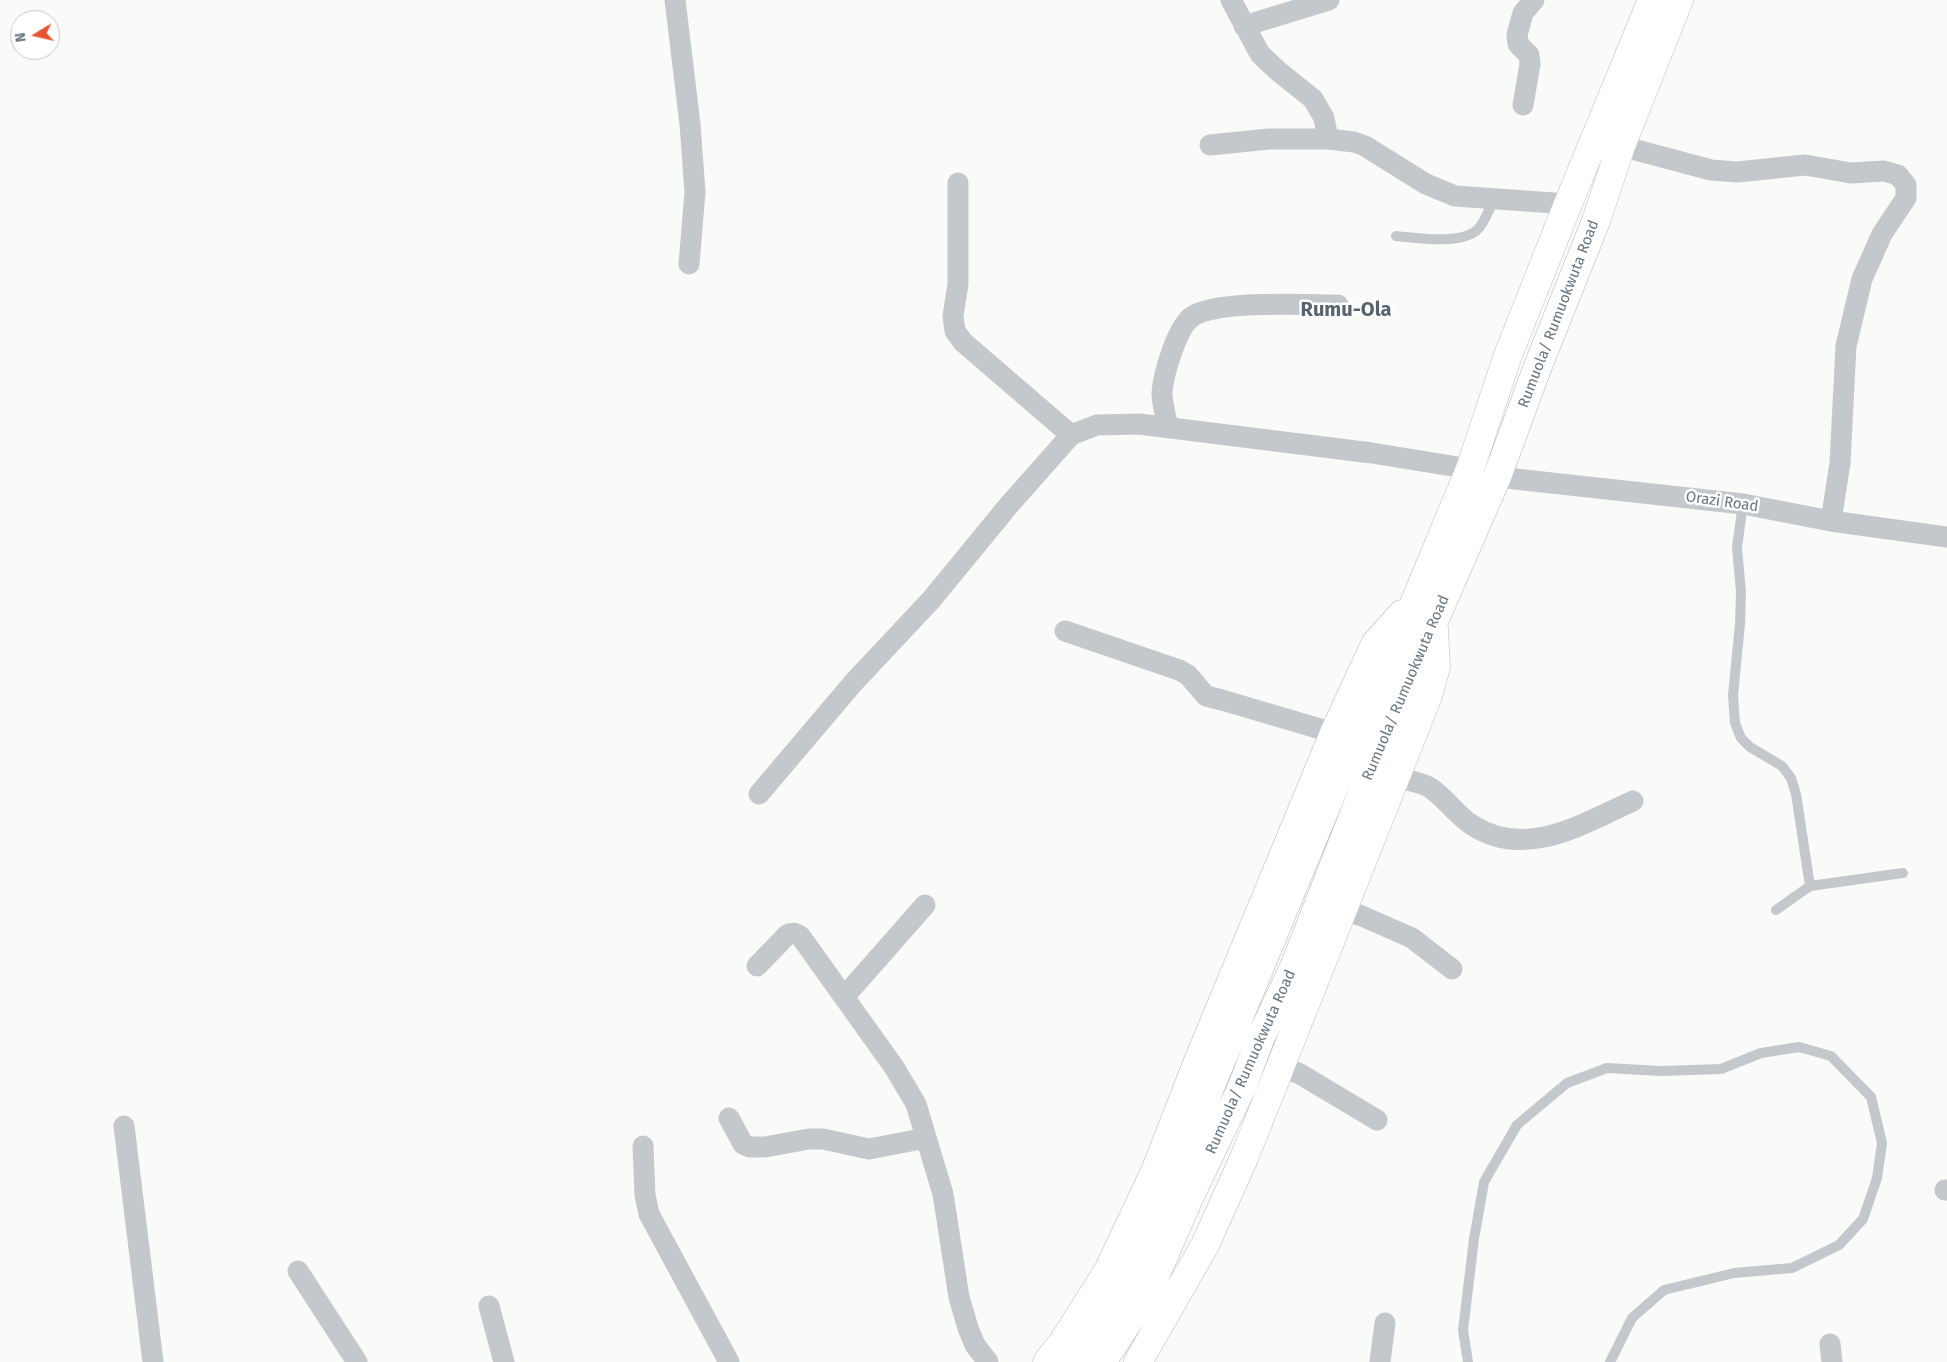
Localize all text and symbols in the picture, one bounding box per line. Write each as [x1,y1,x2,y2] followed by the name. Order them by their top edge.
[10,10,60,60] north arrow
[12,31,30,43] text: N
[1515,218,1603,410] street label: Rumuola/ Rumuokwuta Road
[1301,298,1391,322] district label: Rumu-Ola
[1685,488,1759,516] street label: Orazi Road
[1359,593,1453,783] street label: Rumuola/ Rumuokwuta Road
[1202,967,1300,1157] street label: Rumuola/ Rumuokwuta Road

